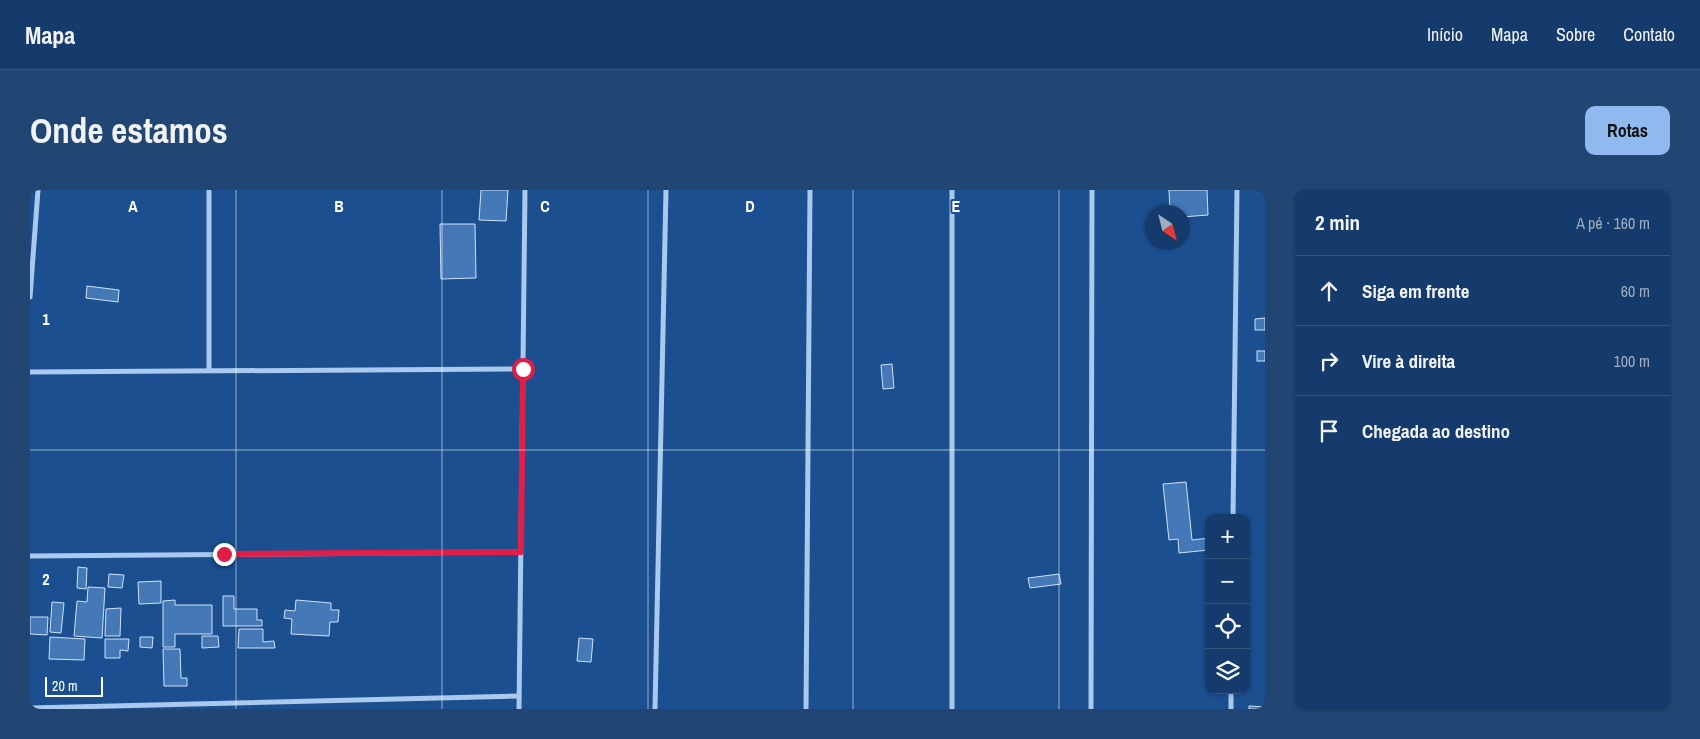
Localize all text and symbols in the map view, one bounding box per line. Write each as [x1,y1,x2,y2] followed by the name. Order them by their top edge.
[25,19,75,51] text: Mapa
[1427,22,1463,47] text: Início
[1491,22,1528,47] text: Mapa
[1556,22,1595,47] text: Sobre
[1623,22,1675,47] text: Contato
[1585,106,1670,155] button: Rotas
[30,107,228,154] text: Onde estamos
[128,195,138,217] text: A
[334,195,344,217] text: B
[540,195,550,217] text: C
[745,195,755,217] text: D
[952,195,961,217] text: E
[1145,205,1190,250] north arrow
[1315,208,1360,237] text: 2 min
[1576,212,1650,234] text: A pé · 160 m
[1315,277,1343,305] icon: ahead
[1362,278,1469,304] text: Siga em frente
[1621,280,1650,302] text: 60 m
[42,308,50,330] text: 1
[1315,347,1343,375] icon: right
[1362,348,1455,374] text: Vire à direita
[1614,350,1650,372] text: 100 m
[512,358,535,381] route start
[1315,417,1343,445] icon: arrive
[1362,418,1510,444] text: Chegada ao destino
[1205,514,1250,694] map controls
[1205,514,1250,559] button: +
[213,543,236,566] route end
[1205,559,1250,604] button: −
[42,568,50,590] text: 2
[1205,604,1250,649] button: locate
[1205,649,1250,694] button: layers
[45,674,102,697] scale bar
[52,677,78,695] text: 20 m

